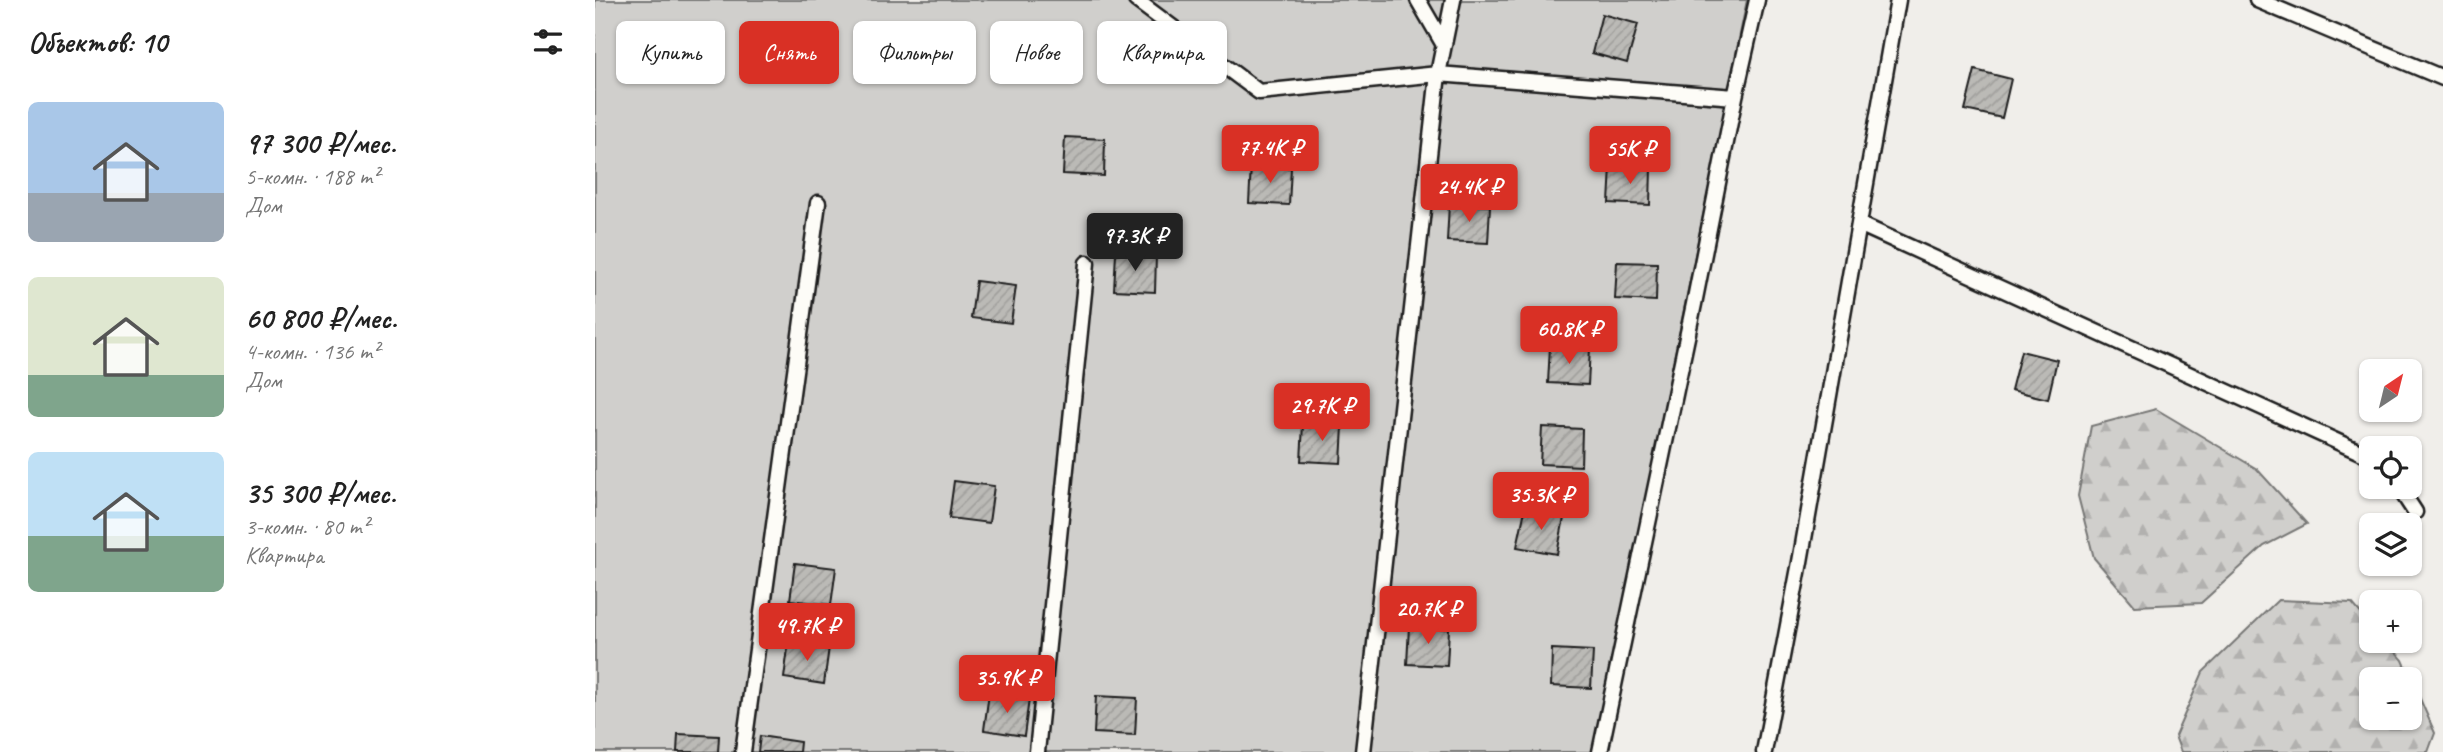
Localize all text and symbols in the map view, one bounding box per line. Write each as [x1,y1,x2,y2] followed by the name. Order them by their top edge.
[616,21,725,84] chip: Купить
[739,21,839,84] chip: Снять
[853,21,976,84] chip: Фильтры
[990,21,1083,84] chip: Новое
[1097,21,1227,84] chip: Квартира
[28,23,167,61] text: Объектов: 10
[529,23,567,61] icon: filters
[245,124,396,162] text: 97 300 ₽/мес.
[1205,125,1335,185] pin: 77.4K ₽
[1581,127,1679,186] pin: 55K ₽
[84,130,168,214] icon: home
[1238,133,1302,162] text: 77.4K ₽
[1605,134,1655,163] text: 55K ₽
[245,162,379,191] text: 5-комн. · 188 m²
[1404,164,1534,224] pin: 24.4K ₽
[1437,172,1501,201] text: 24.4K ₽
[245,191,282,220] text: Дом
[1070,214,1200,273] pin: 97.3K ₽
[1103,221,1167,250] text: 97.3K ₽
[245,299,397,337] text: 60 800 ₽/мес.
[84,305,168,389] icon: home
[1504,306,1634,366] pin: 60.8K ₽
[1536,314,1602,343] text: 60.8K ₽
[245,337,379,366] text: 4-комн. · 136 m²
[2359,359,2422,422] north arrow
[2359,359,2422,730] map controls
[245,366,282,395] text: Дом
[1257,384,1387,443] pin: 29.7K ₽
[1290,391,1354,420] text: 29.7K ₽
[2359,436,2422,499] button: locate
[1476,472,1606,532] pin: 35.3K ₽
[245,474,396,512] text: 35 300 ₽/мес.
[84,480,168,564] icon: home
[1509,480,1573,509] text: 35.3K ₽
[245,512,369,541] text: 3-комн. · 80 m²
[2359,513,2422,576] button: layers
[245,541,323,570] text: Квартира
[1363,586,1493,646] pin: 20.7K ₽
[2359,590,2422,653] button: +
[1396,594,1460,623] text: 20.7K ₽
[742,604,872,663] pin: 49.7K ₽
[775,611,839,640] text: 49.7K ₽
[942,656,1072,715] pin: 35.9K ₽
[975,663,1039,692] text: 35.9K ₽
[2359,667,2422,730] button: −

